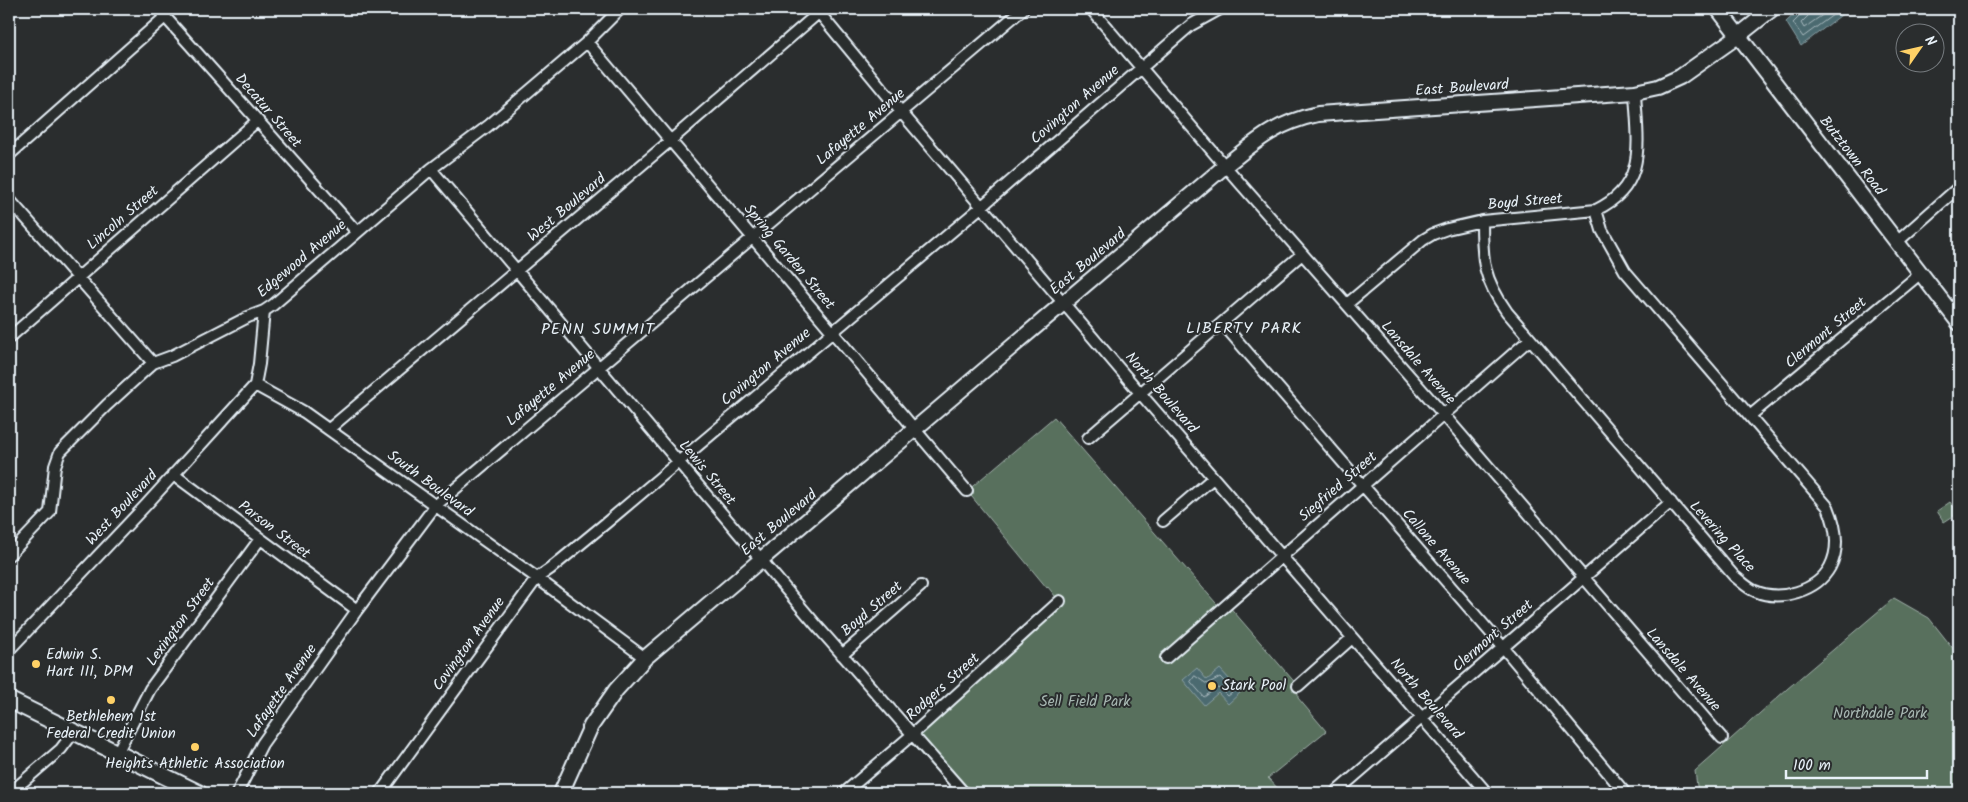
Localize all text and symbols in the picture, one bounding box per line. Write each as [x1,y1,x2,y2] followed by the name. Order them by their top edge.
[1896,22,1946,72] north arrow
[1918,31,1942,51] text: N
[1025,59,1125,151] street label: Covington Avenue
[229,68,307,154] street label: Decatur Street
[1414,73,1510,103] street label: East Boulevard
[811,82,911,172] street label: Lafayette Avenue
[1813,111,1891,202] street label: Butztown Road
[522,167,612,248] street label: West Boulevard
[82,180,165,256] street label: Lincoln Street
[1487,187,1564,217] street label: Boyd Street
[737,199,841,316] street label: Spring Garden Street
[252,214,353,304] street label: Edgewood Avenue
[1044,222,1132,301] street label: East Boulevard
[1780,291,1873,375] street label: Clermont Street
[1186,316,1302,341] district label: LIBERTY PARK
[1375,316,1462,411] street label: Lansdale Avenue
[541,317,655,342] district label: PENN SUMMIT
[716,322,817,412] street label: Covington Avenue
[501,343,601,433] street label: Lafayette Avenue
[1119,347,1204,440] street label: North Boulevard
[672,435,742,511] street label: Lewis Street
[382,444,479,524] street label: South Boulevard
[1293,446,1383,528] street label: Siegfried Street
[80,464,164,551] street label: West Boulevard
[735,483,823,562] street label: East Boulevard
[233,495,315,565] street label: Parson Street
[1683,496,1761,579] street label: Levering Place
[1396,503,1476,591] street label: Callone Avenue
[141,572,222,671] street label: Lexington Street
[836,575,908,643] street label: Boyd Street
[426,592,512,696] street label: Covington Avenue
[1447,594,1539,678] street label: Clermont Street
[1640,623,1727,718] street label: Lansdale Avenue
[241,639,324,743] street label: Lafayette Avenue
[46,643,133,684] place label: Edwin S. Hart III, DPM
[901,647,985,727] street label: Rodgers Street
[1384,653,1469,746] street label: North Boulevard
[30,658,42,670] marker: Edwin S. Hart III, DPM
[1222,674,1287,698] place label: Stark Pool
[1206,680,1218,692] marker: Stark Pool
[1040,690,1131,714] park label: Sell Field Park
[105,694,117,706] marker: Bethlehem 1st Federal Credit Union
[1833,702,1928,726] park label: Northdale Park
[46,705,176,746] place label: Bethlehem 1st Federal Credit Union
[189,741,201,753] marker: Heights Athletic Association
[1786,747,1927,779] scale bar
[105,752,285,776] place label: Heights Athletic Association
[1793,754,1831,778] text: 100 m

